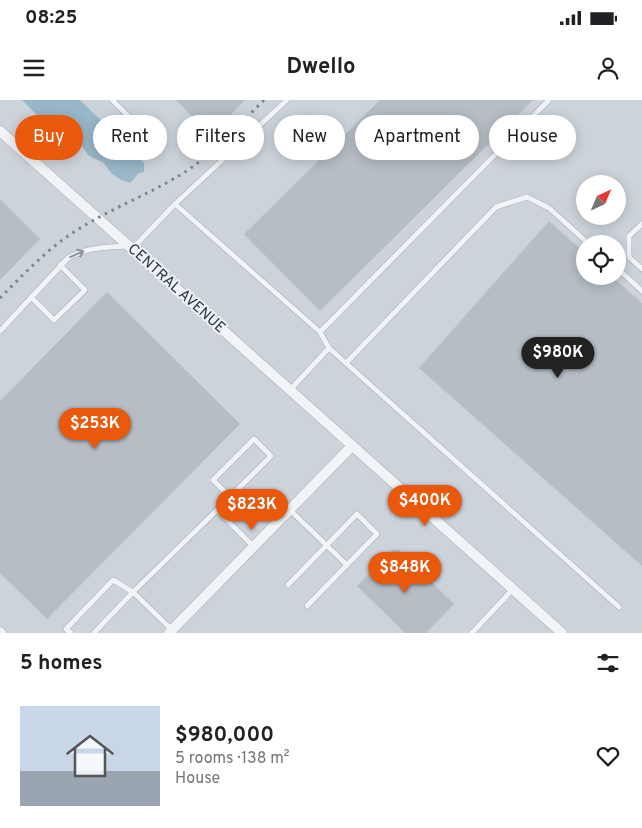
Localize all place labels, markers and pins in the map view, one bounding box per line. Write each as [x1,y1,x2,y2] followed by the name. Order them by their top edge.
[523,336,593,379] pin: $980K
[60,408,130,450] pin: $253K
[390,484,460,527] pin: $400K
[217,488,287,531] pin: $823K
[370,552,440,594] pin: $848K

